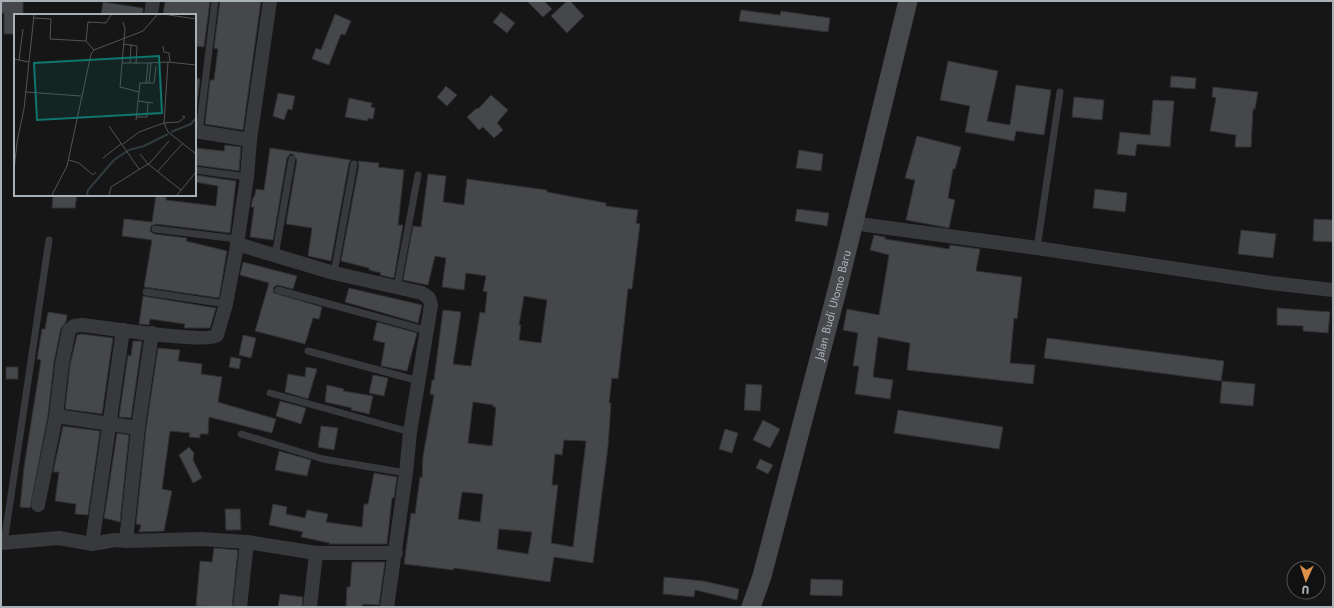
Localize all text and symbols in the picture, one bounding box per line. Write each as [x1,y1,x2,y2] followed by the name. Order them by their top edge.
[14,14,196,196] inset map
[810,248,856,364] street label: Jalan Budi Utomo Baru
[1286,560,1326,600] north arrow
[1301,582,1310,598] text: U

